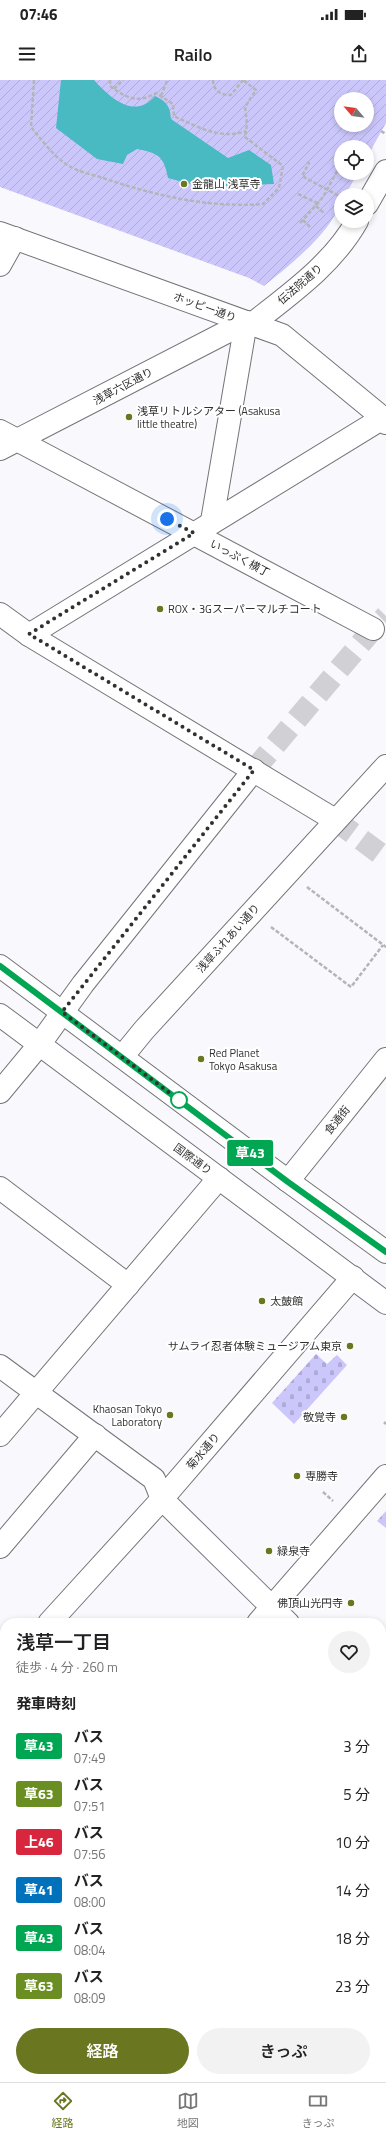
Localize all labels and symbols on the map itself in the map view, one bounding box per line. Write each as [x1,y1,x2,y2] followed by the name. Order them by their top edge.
[334,92,374,132] north arrow
[192,176,260,192] place label: 金龍山 浅草寺
[179,179,189,189] marker: 金龍山 浅草寺
[274,260,326,308] street label: 伝法院通り
[171,288,239,326] street label: ホッピー通り
[90,363,156,409] street label: 浅草六区通り
[137,403,281,432] place label: 浅草リトルシアター (Asakusa little theatre)
[124,412,134,422] marker: 浅草リトルシアター (Asakusa little theatre)
[157,509,177,529] your location
[207,535,273,581] street label: いっぷく横丁
[168,601,322,617] place label: ROX・3Gスーパーマルチコート
[155,604,165,614] marker: ROX・3Gスーパーマルチコート
[193,900,263,976] street label: 浅草ふれあい通り
[209,1045,278,1074] place label: Red Planet Tokyo Asakusa
[196,1054,206,1064] marker: Red Planet Tokyo Asakusa
[170,1091,188,1109] unlabelled marker
[320,1102,354,1138] street label: 食通街
[170,1140,216,1178] street label: 国際通り
[227,1140,273,1166] line badge: 草43
[270,1293,303,1309] place label: 太皷館
[257,1296,267,1306] marker: 太皷館
[168,1338,342,1354] place label: サムライ忍者体験ミュージアム東京
[345,1341,355,1351] marker: サムライ忍者体験ミュージアム東京
[93,1401,163,1430] place label: Khaosan Tokyo Laboratory
[303,1409,336,1425] place label: 敬覚寺
[165,1410,175,1420] marker: Khaosan Tokyo Laboratory
[339,1412,349,1422] marker: 敬覚寺
[183,1429,223,1473] street label: 菊水通り
[305,1468,338,1484] place label: 専勝寺
[292,1471,302,1481] marker: 専勝寺
[277,1543,310,1559] place label: 緑泉寺
[264,1546,274,1556] marker: 緑泉寺
[277,1595,343,1611] place label: 佛頂山光円寺
[346,1598,356,1608] marker: 佛頂山光円寺

